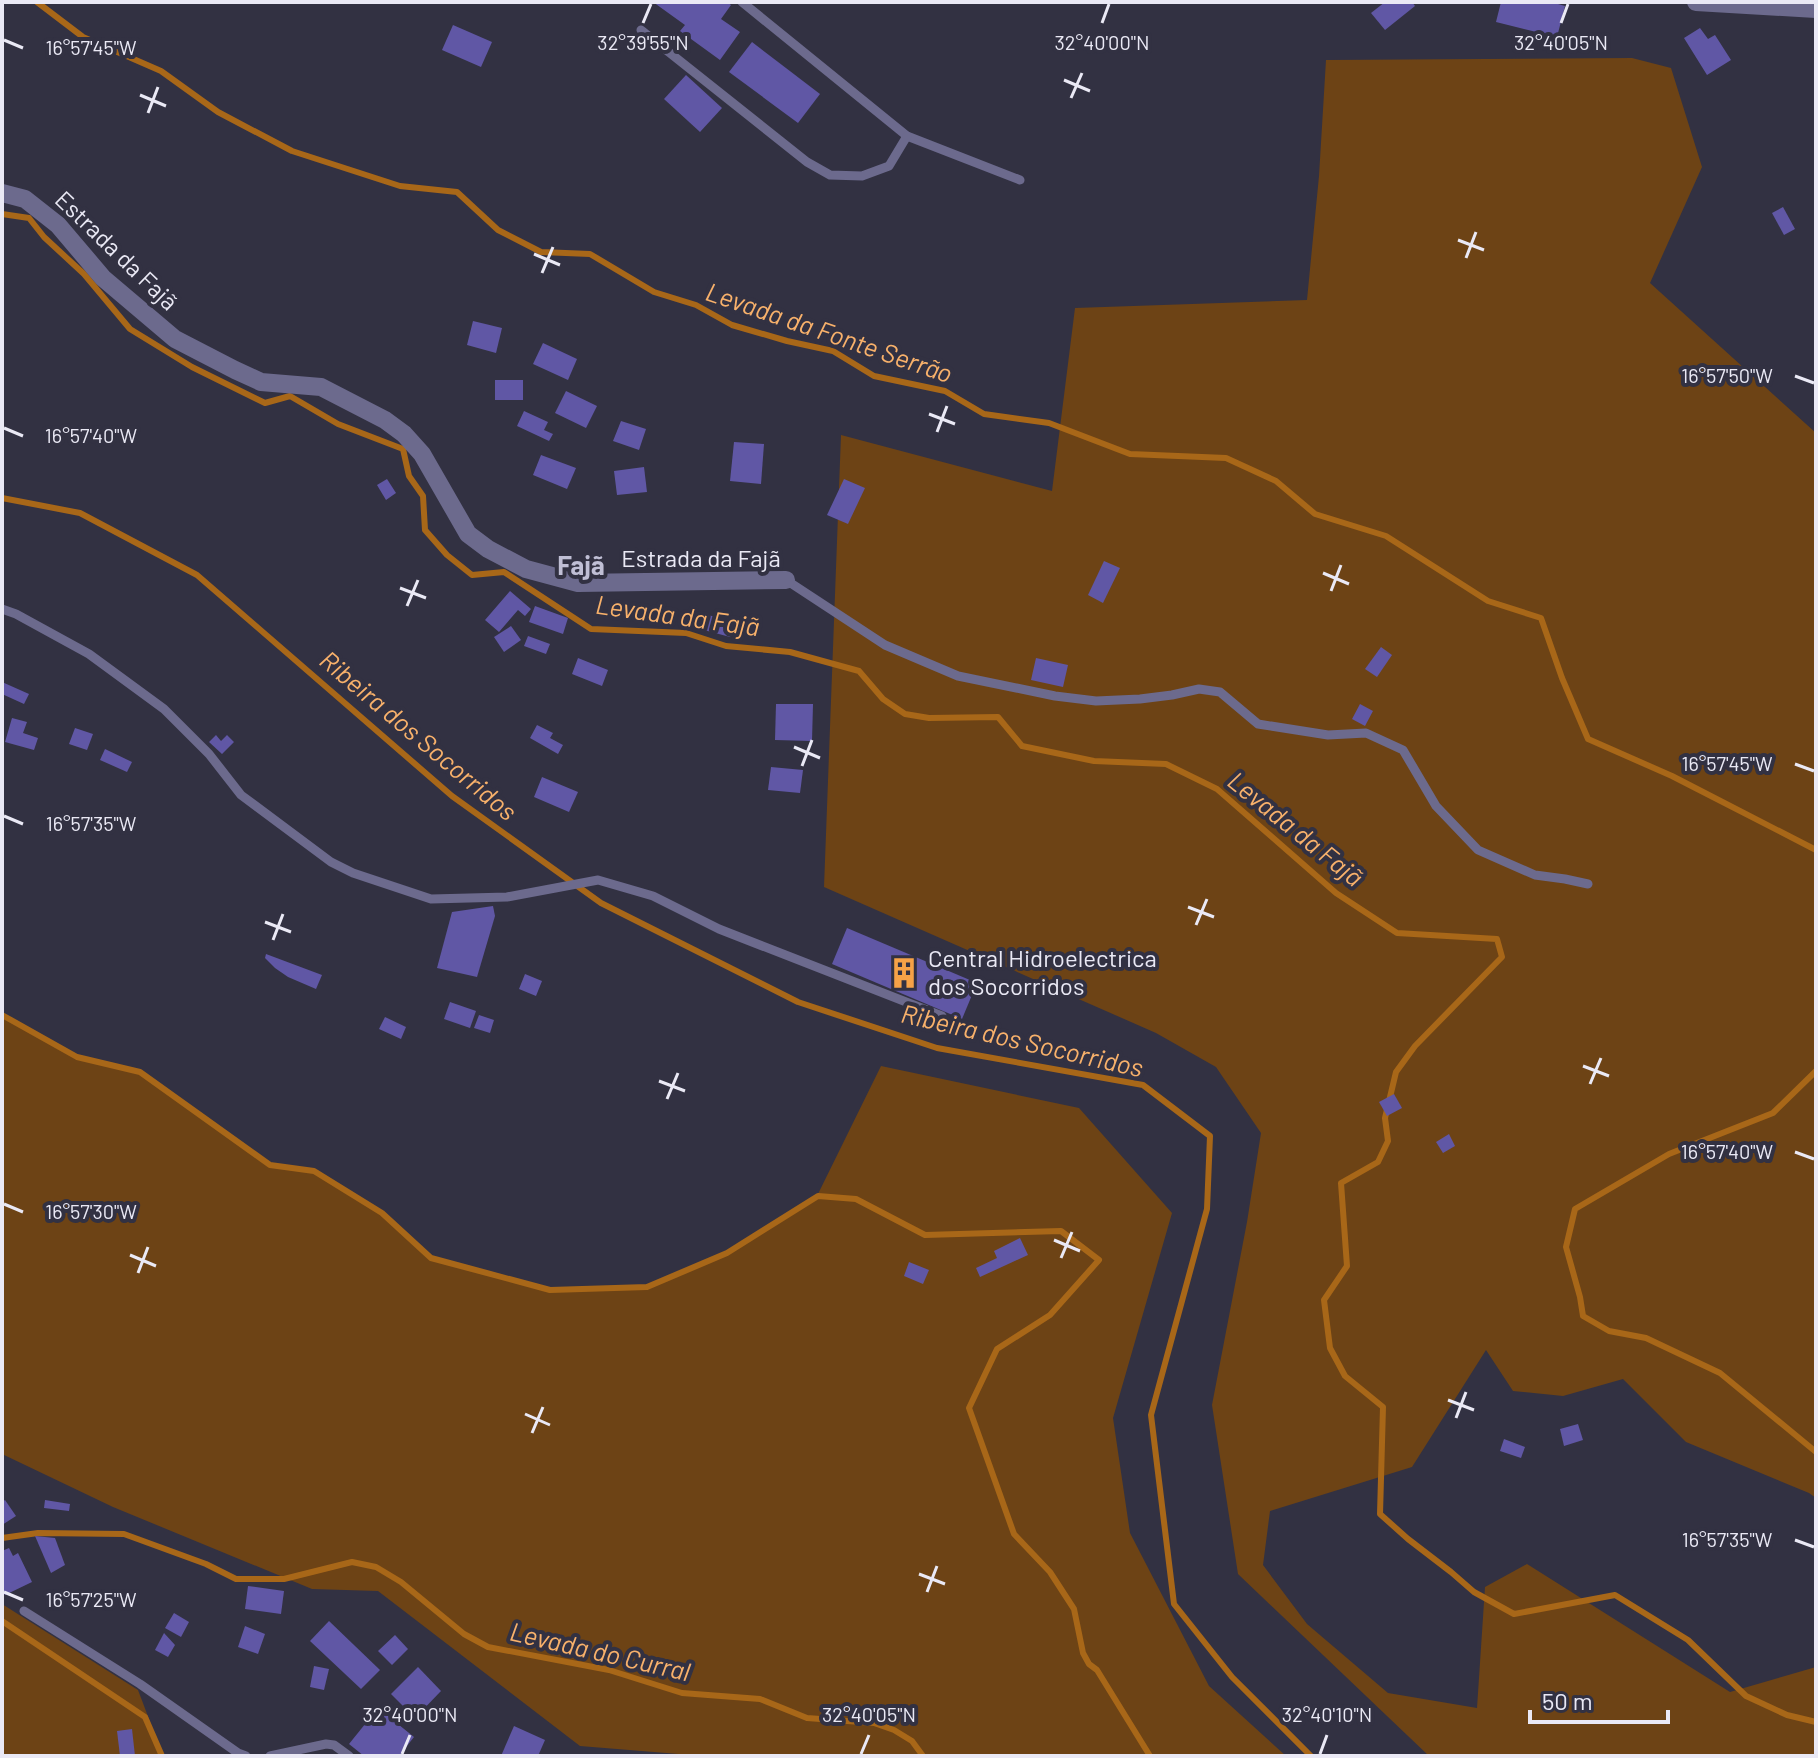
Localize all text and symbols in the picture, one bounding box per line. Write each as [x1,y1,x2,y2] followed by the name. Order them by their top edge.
[597,30,689,54] text: 32°39'55"N
[1055,30,1149,54] text: 32°40'00"N
[1514,30,1608,54] text: 32°40'05"N
[45,35,137,59] text: 16°57'45"W
[50,184,184,316] street label: Estrada da Fajã
[702,275,957,388] water label: Levada da Fonte Serrão
[1681,363,1773,387] text: 16°57'50"W
[45,423,138,447] text: 16°57'40"W
[621,543,781,572] street label: Estrada da Fajã
[557,549,605,580] district label: Fajã
[594,588,761,641] water label: Levada da Fajã
[314,643,524,826] water label: Ribeira dos Socorridos
[1681,751,1773,775] text: 16°57'45"W
[1222,764,1370,892] water label: Levada da Fajã
[46,811,137,835] text: 16°57'35"W
[928,943,1157,1000] place label: Central Hidroelectrica dos Socorridos
[887,956,921,990] building icon: Central Hidroelectrica dos Socorridos
[898,997,1146,1082] water label: Ribeira dos Socorridos
[1681,1139,1774,1163] text: 16°57'40"W
[45,1199,137,1223] text: 16°57'30"W
[1682,1527,1773,1551] text: 16°57'35"W
[45,1587,137,1611] text: 16°57'25"W
[507,1615,694,1686] water label: Levada do Curral
[1530,1674,1668,1724] scale bar
[1542,1686,1593,1715] text: 50 m
[363,1702,457,1726] text: 32°40'00"N
[822,1702,916,1726] text: 32°40'05"N
[1282,1702,1372,1726] text: 32°40'10"N

